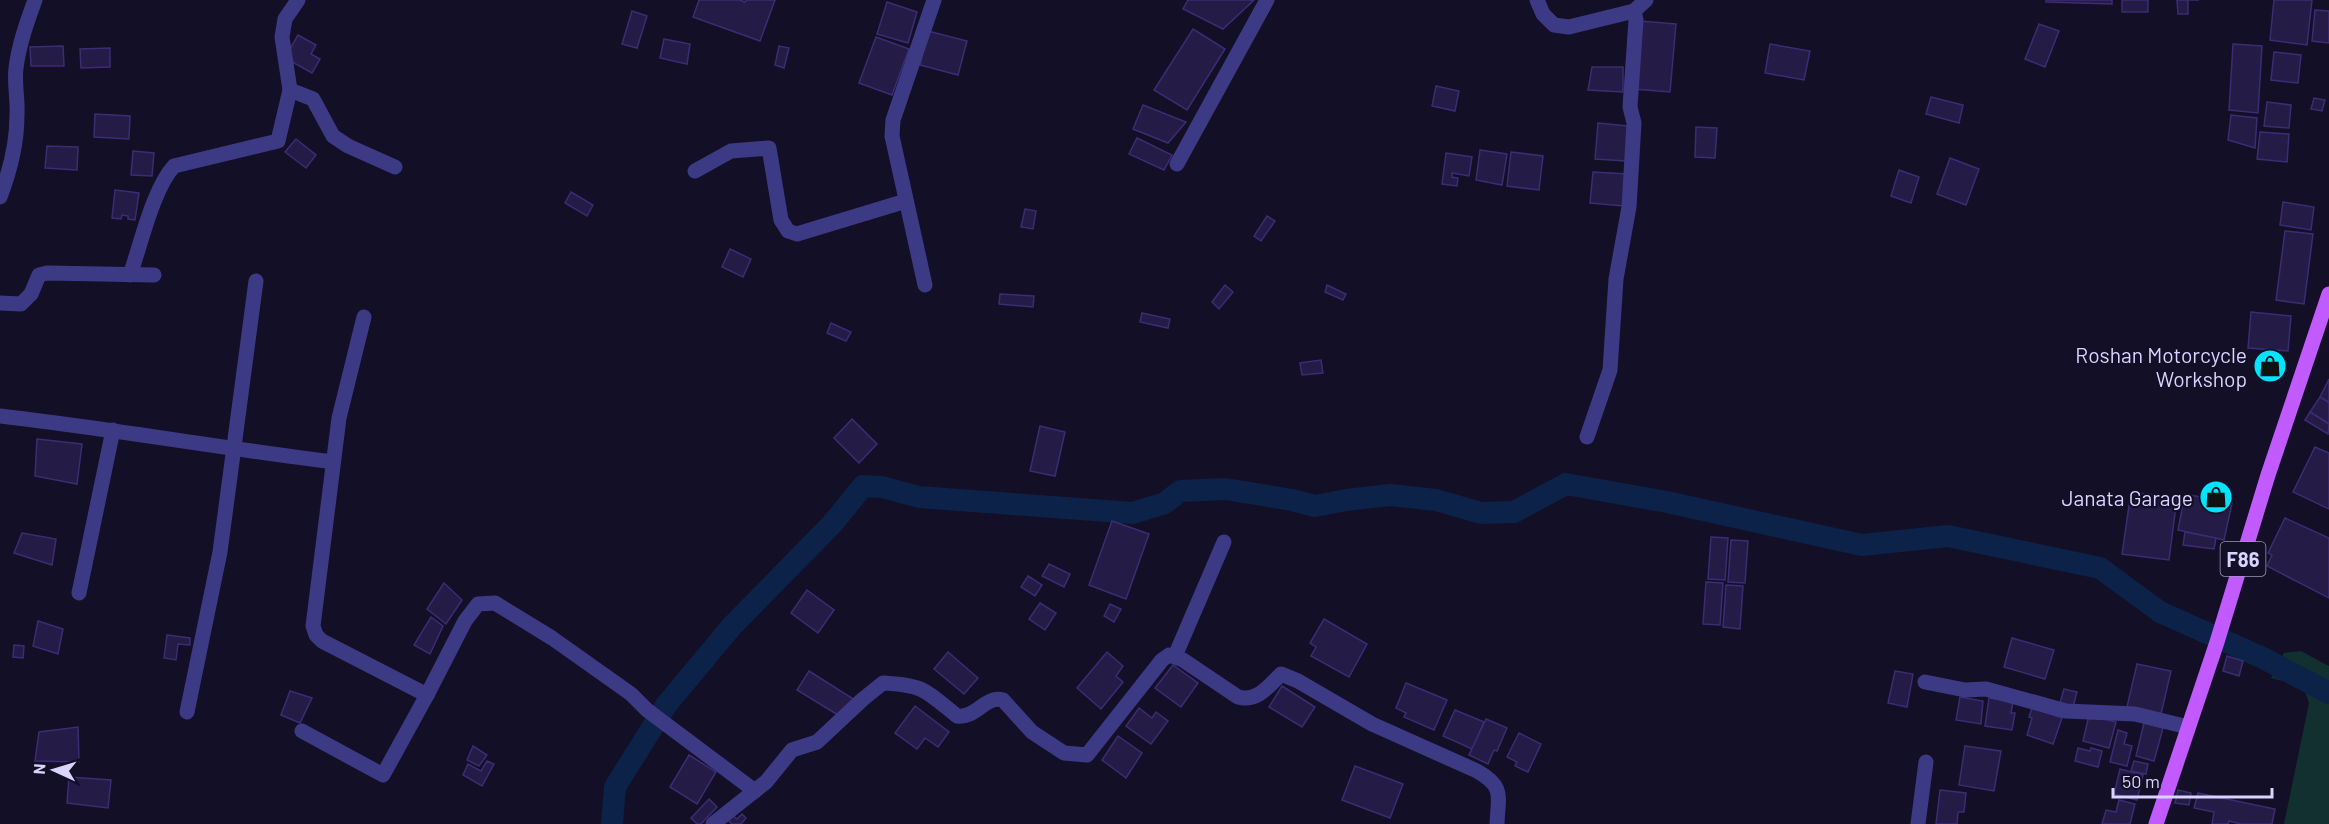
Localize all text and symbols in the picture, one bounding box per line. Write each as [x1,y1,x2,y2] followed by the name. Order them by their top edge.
[2075,342,2247,391] place label: Roshan Motorcycle Workshop
[2252,348,2288,384] shop icon: Roshan Motorcycle Workshop
[2198,479,2234,515] shop icon: Janata Garage
[2061,485,2193,510] place label: Janata Garage
[2220,542,2266,576] road number: F86
[24,740,84,800] north arrow
[2113,761,2272,799] scale bar
[29,763,48,775] text: N
[2122,770,2160,792] text: 50 m

